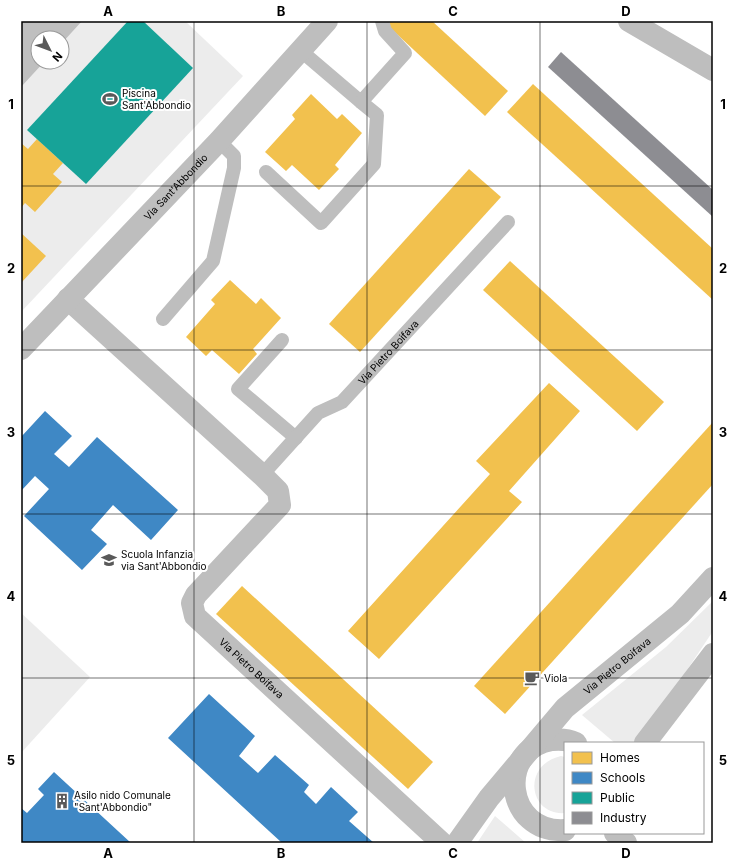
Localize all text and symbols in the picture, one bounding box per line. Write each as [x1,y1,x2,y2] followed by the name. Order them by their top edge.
[103,3,113,19] text: A
[277,3,286,19] text: B
[448,3,458,19] text: C
[621,3,631,19] text: D
[30,30,70,70] north arrow
[49,49,65,64] text: N
[122,87,191,111] place label: Piscina Sant'Abbondio
[101,90,119,108] sports icon: Piscina Sant'Abbondio
[8,96,14,112] text: 1
[720,96,726,112] text: 1
[141,151,210,222] street label: Via Sant'Abbondio
[7,260,15,276] text: 2
[719,260,727,276] text: 2
[355,317,421,387] street label: Via Pietro Boifava
[7,424,15,440] text: 3
[719,424,727,440] text: 3
[121,548,206,572] place label: Scuola Infanzia via Sant'Abbondio
[100,551,118,569] school or university icon: Scuola Infanzia via Sant'Abbondio
[7,588,16,604] text: 4
[719,588,728,604] text: 4
[217,635,286,701] street label: Via Pietro Boifava
[581,635,653,697] street label: Via Pietro Boifava
[523,669,541,687] cafe icon: Viola
[544,672,567,684] place label: Viola
[564,742,704,834] legend
[600,750,640,765] text: Homes
[7,752,15,768] text: 5
[719,752,727,768] text: 5
[600,770,645,785] text: Schools
[74,789,171,813] place label: Asilo nido Comunale "Sant'Abbondio"
[600,790,635,805] text: Public
[53,792,71,810] building icon: Asilo nido Comunale "Sant'Abbondio"
[600,810,647,825] text: Industry
[103,845,113,861] text: A
[277,845,286,861] text: B
[448,845,458,861] text: C
[621,845,631,861] text: D

